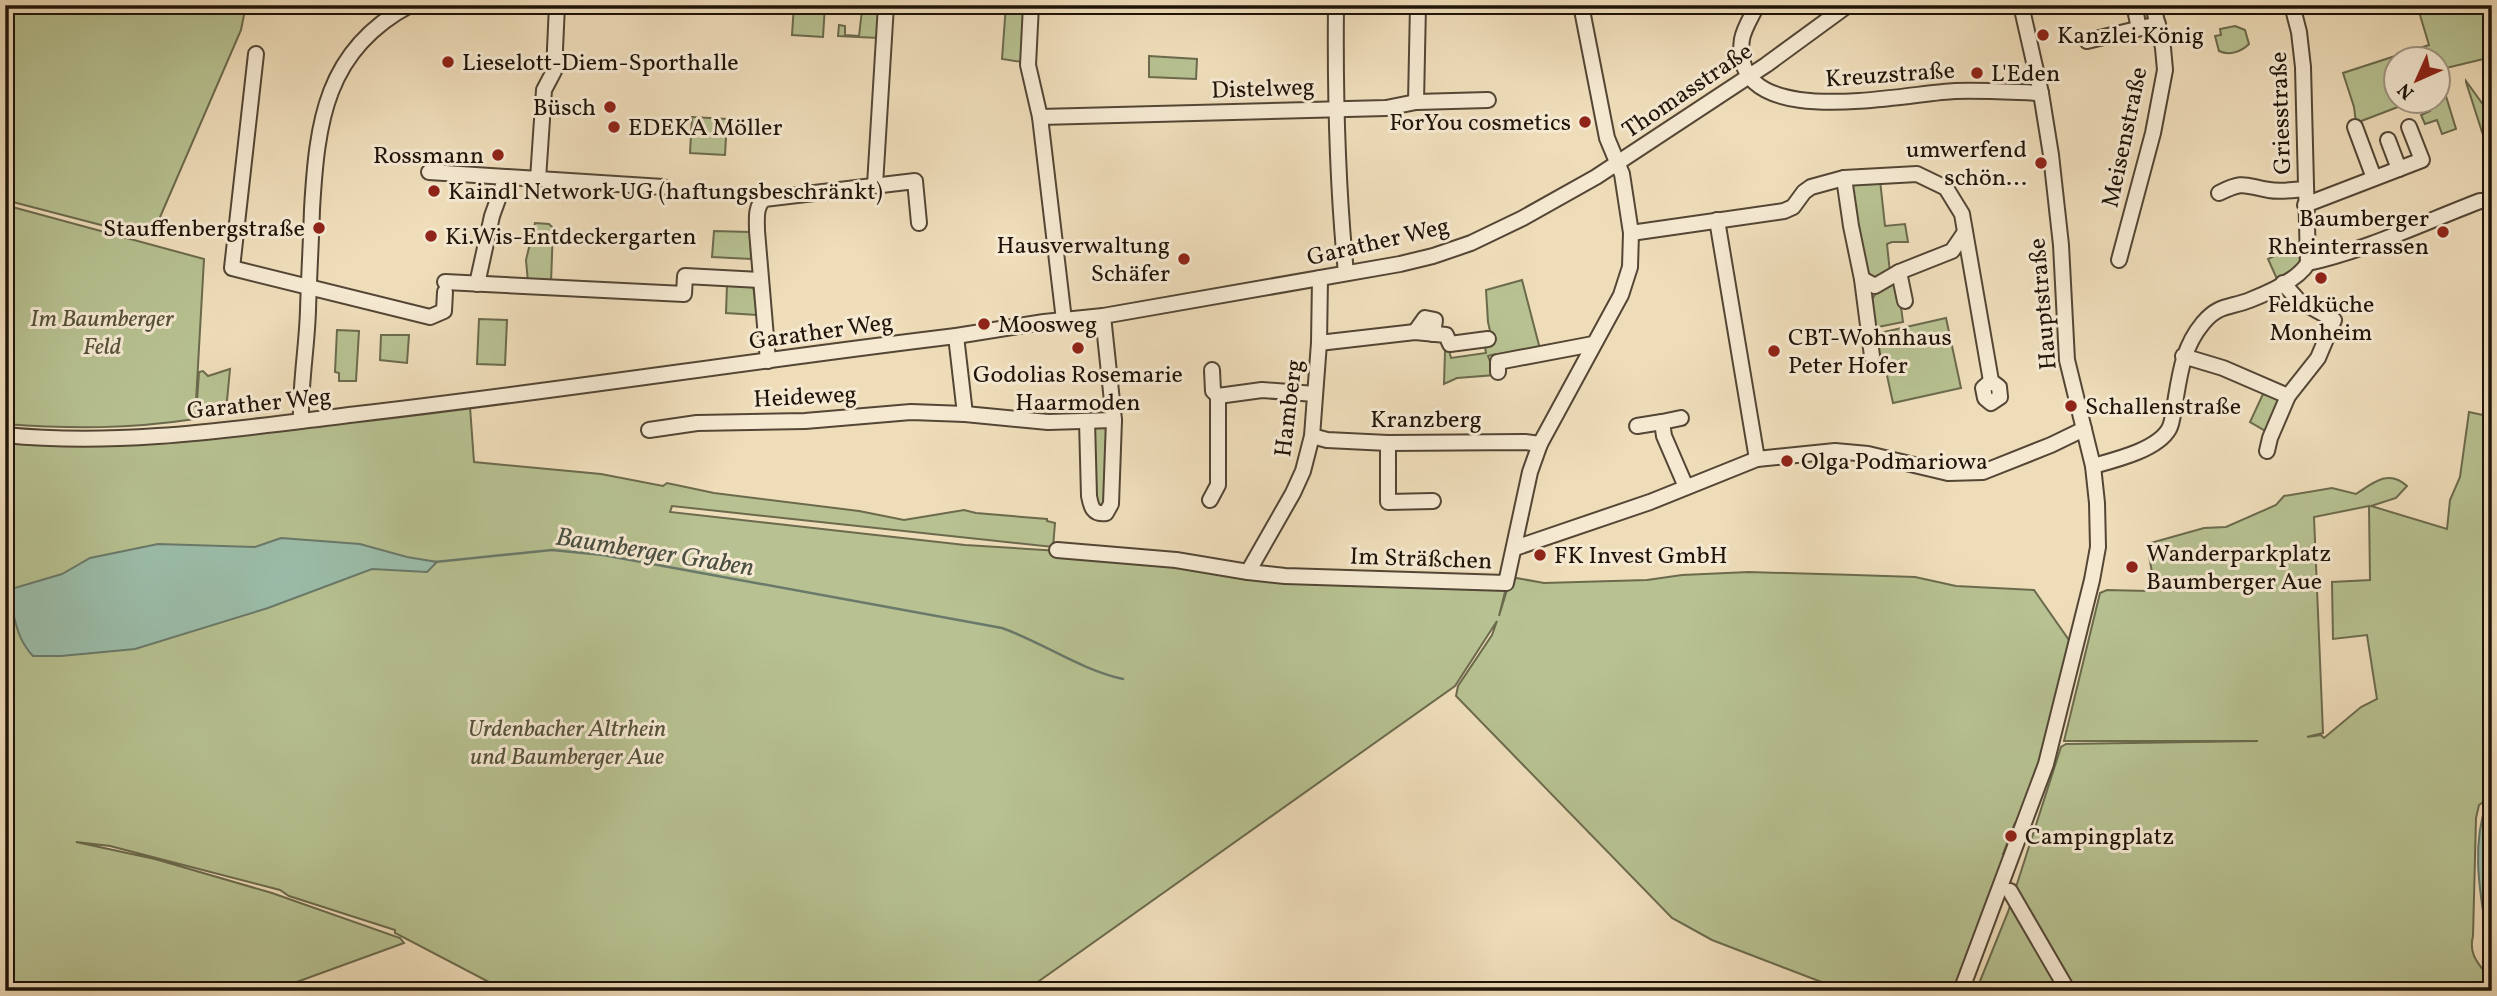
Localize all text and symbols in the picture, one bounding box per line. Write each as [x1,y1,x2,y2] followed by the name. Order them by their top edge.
[2057,20,2204,54] place label: Kanzlei König
[2035,27,2051,43] marker: Kanzlei König
[1616,35,1760,148] street label: Thomasstraße
[2382,46,2452,116] north arrow
[462,47,739,81] place label: Lieselott-Diem-Sporthalle
[2263,51,2301,175] street label: Griesstraße
[440,54,456,70] marker: Lieselott-Diem-Sporthalle
[1824,55,1956,97] street label: Kreuzstraße
[1991,58,2060,92] place label: L'Eden
[2094,64,2157,211] street label: Meisenstraße
[1969,65,1985,81] marker: L'Eden
[1211,71,1315,109] street label: Distelweg
[2392,76,2420,105] text: N
[533,92,596,126] place label: Büsch
[602,99,618,115] marker: Büsch
[1389,107,1571,141] place label: ForYou cosmetics
[628,112,783,146] place label: EDEKA Möller
[1577,114,1593,130] marker: ForYou cosmetics
[606,119,622,135] marker: EDEKA Möller
[1906,134,2027,196] place label: umwerfend schön...
[373,140,484,174] place label: Rossmann
[490,147,506,163] marker: Rossmann
[2033,155,2049,171] marker: umwerfend schön...
[448,176,883,210] place label: Kaindl Network UG (haftungsbeschränkt)
[426,183,442,199] marker: Kaindl Network UG (haftungsbeschränkt)
[2267,203,2429,265] place label: Baumberger Rheinterrassen
[1304,210,1453,276] street label: Garather Weg
[103,213,305,247] place label: Stauffenbergstraße
[311,220,327,236] marker: Stauffenbergstraße
[445,221,696,255] place label: Ki.Wis-Entdeckergarten
[2435,224,2451,240] marker: Baumberger Rheinterrassen
[423,228,439,244] marker: Ki.Wis-Entdeckergarten
[997,230,1170,292] place label: Hausverwaltung Schäfer
[2021,237,2067,371] street label: Hauptstraße
[1176,251,1192,267] marker: Hausverwaltung Schäfer
[2313,270,2329,286] marker: Feldküche Monheim
[2268,289,2374,351] place label: Feldküche Monheim
[30,303,175,365] park label: Im Baumberger Feld
[747,306,896,360] street label: Garather Weg
[998,309,1097,343] place label: Moosweg
[976,316,992,332] marker: Moosweg
[1788,322,1952,384] place label: CBT-Wohnhaus Peter Hofer
[1070,340,1086,356] marker: Godolias Rosemarie Haarmoden
[1766,343,1782,359] marker: CBT-Wohnhaus Peter Hofer
[1267,357,1313,459] street label: Hamberg
[973,359,1183,421] place label: Godolias Rosemarie Haarmoden
[753,378,858,418] street label: Heideweg
[185,380,333,429] street label: Garather Weg
[2085,391,2241,425] place label: Schallenstraße
[2063,398,2079,414] marker: Schallenstraße
[1370,404,1482,438] street label: Kranzberg
[1801,446,1988,480] place label: Olga Podmariowa
[1779,453,1795,469] marker: Olga Podmariowa
[553,520,756,586] water label: Baumberger Graben
[2146,538,2331,600] place label: Wanderparkplatz Baumberger Aue
[1554,540,1728,574] place label: FK Invest GmbH
[1349,541,1493,579] street label: Im Sträßchen
[1532,547,1548,563] marker: FK Invest GmbH
[2124,559,2140,575] marker: Wanderparkplatz Baumberger Aue
[468,713,666,775] park label: Urdenbacher Altrhein und Baumberger Aue
[2025,821,2174,855] place label: Campingplatz
[2003,828,2019,844] marker: Campingplatz

